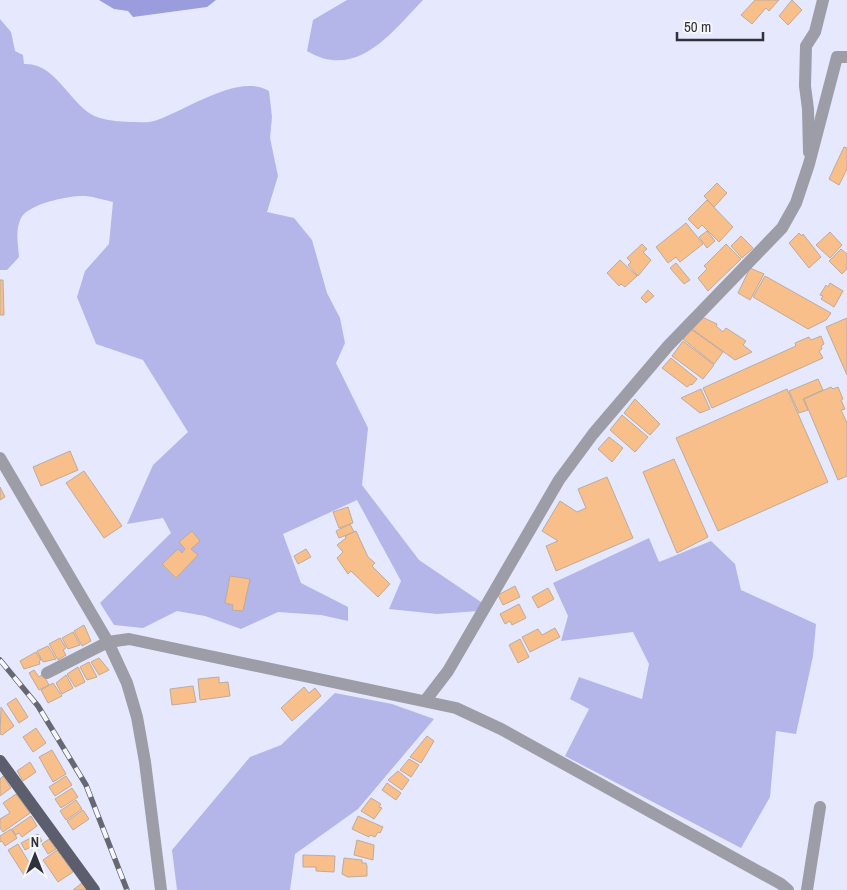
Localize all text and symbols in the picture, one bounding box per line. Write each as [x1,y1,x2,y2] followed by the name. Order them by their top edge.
[677,10,763,42] scale bar
[684,16,711,37] text: 50 m
[10,830,60,880] north arrow
[31,833,39,851] text: N

